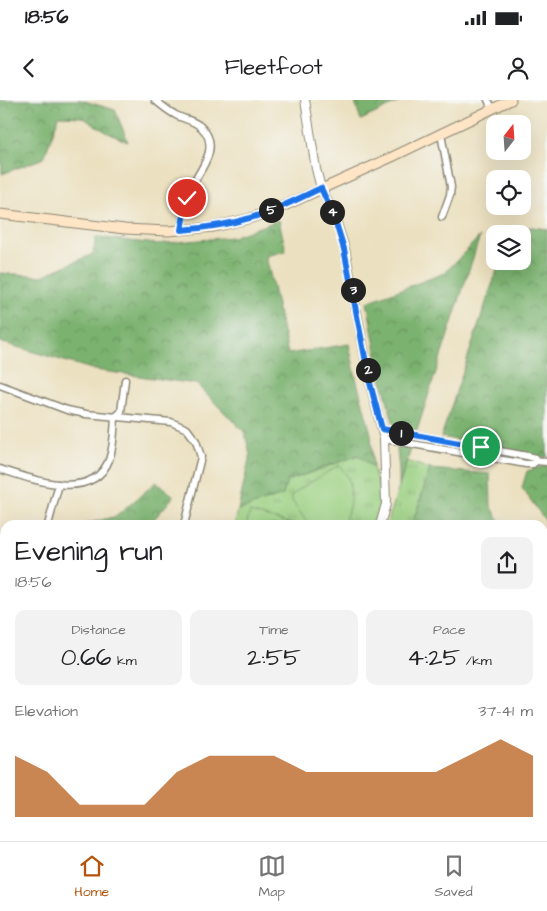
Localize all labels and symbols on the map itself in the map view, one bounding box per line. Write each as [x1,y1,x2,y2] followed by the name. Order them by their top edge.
[486,115,531,160] north arrow
[166,177,208,219] pin
[258,198,284,222] pin: 5
[320,200,344,224] pin: 4
[340,278,366,302] pin: 3
[356,358,380,382] pin: 2
[388,420,414,446] pin: 1
[460,426,502,468] pin

